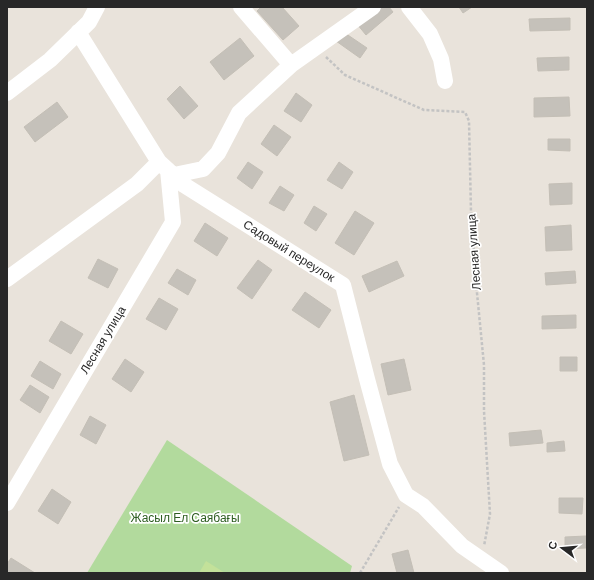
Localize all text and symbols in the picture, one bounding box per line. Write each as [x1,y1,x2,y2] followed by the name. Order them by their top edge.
[463,213,485,291] street label: Лесная улица
[240,216,338,286] street label: Садовый переулок
[76,303,130,377] street label: Лесная улица
[130,510,240,526] park label: Жасыл Ел Саябағы
[542,528,582,568] north arrow
[545,539,560,551] text: С

